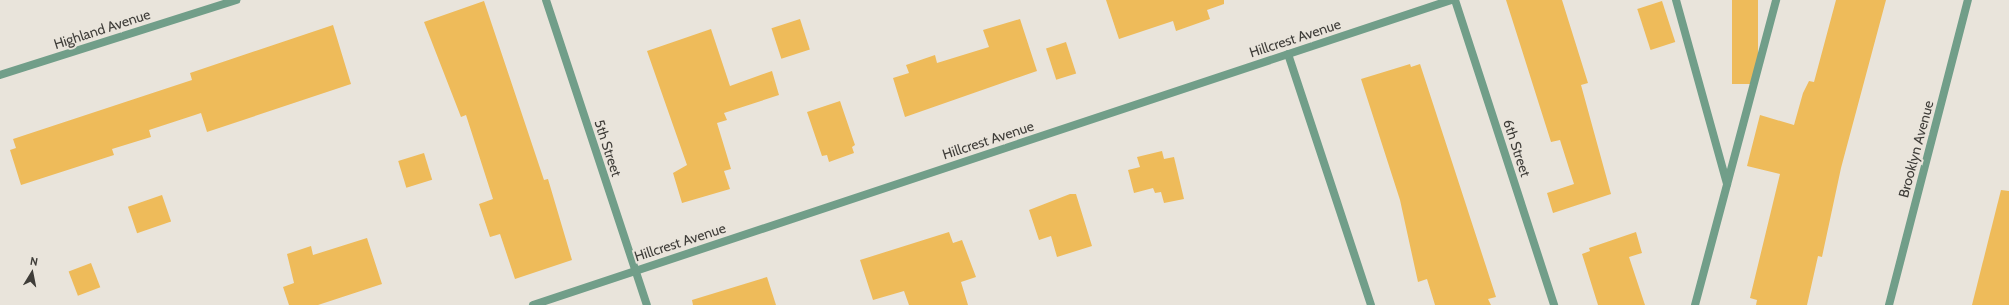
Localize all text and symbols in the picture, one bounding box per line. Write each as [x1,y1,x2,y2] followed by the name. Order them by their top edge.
[52,5,152,53] street label: Highland Avenue
[1247,15,1343,61] street label: Hillcrest Avenue
[1895,99,1937,199] street label: Brooklyn Avenue
[591,117,625,179] street label: 5th Street
[940,117,1036,163] street label: Hillcrest Avenue
[1500,117,1534,179] street label: 6th Street
[632,219,728,265] street label: Hillcrest Avenue
[12,253,52,293] north arrow
[29,254,39,269] text: N

